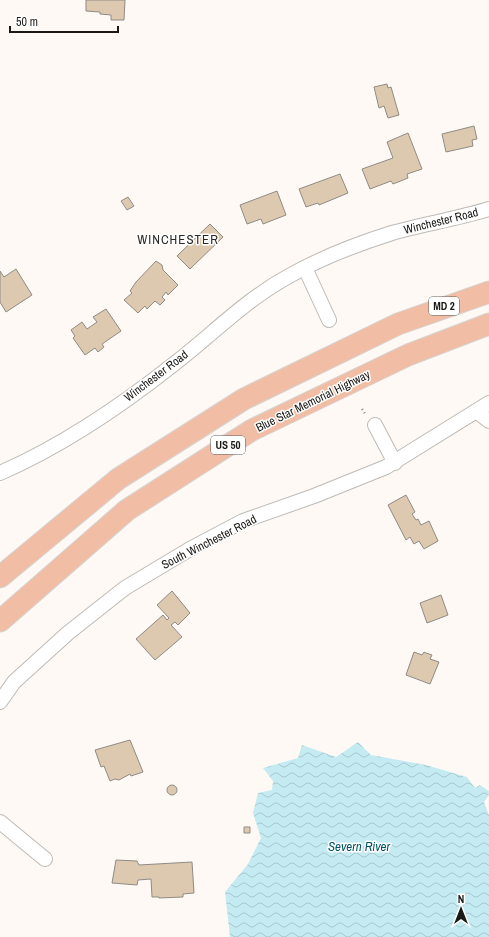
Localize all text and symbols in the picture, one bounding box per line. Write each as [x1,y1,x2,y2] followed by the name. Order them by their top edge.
[10,8,118,34] scale bar
[16,14,38,30] text: 50 m
[402,204,480,238] street label: Winchester Road
[137,231,219,248] district label: WINCHESTER
[429,297,459,315] road number: MD 2
[121,347,191,405] street label: Winchester Road
[253,366,373,436] street label: Blue Star Memorial Highway
[211,436,245,454] road number: US 50
[159,511,259,573] street label: South Winchester Road
[328,838,391,855] water label: Severn River
[441,889,481,929] north arrow
[458,892,464,906] text: N

